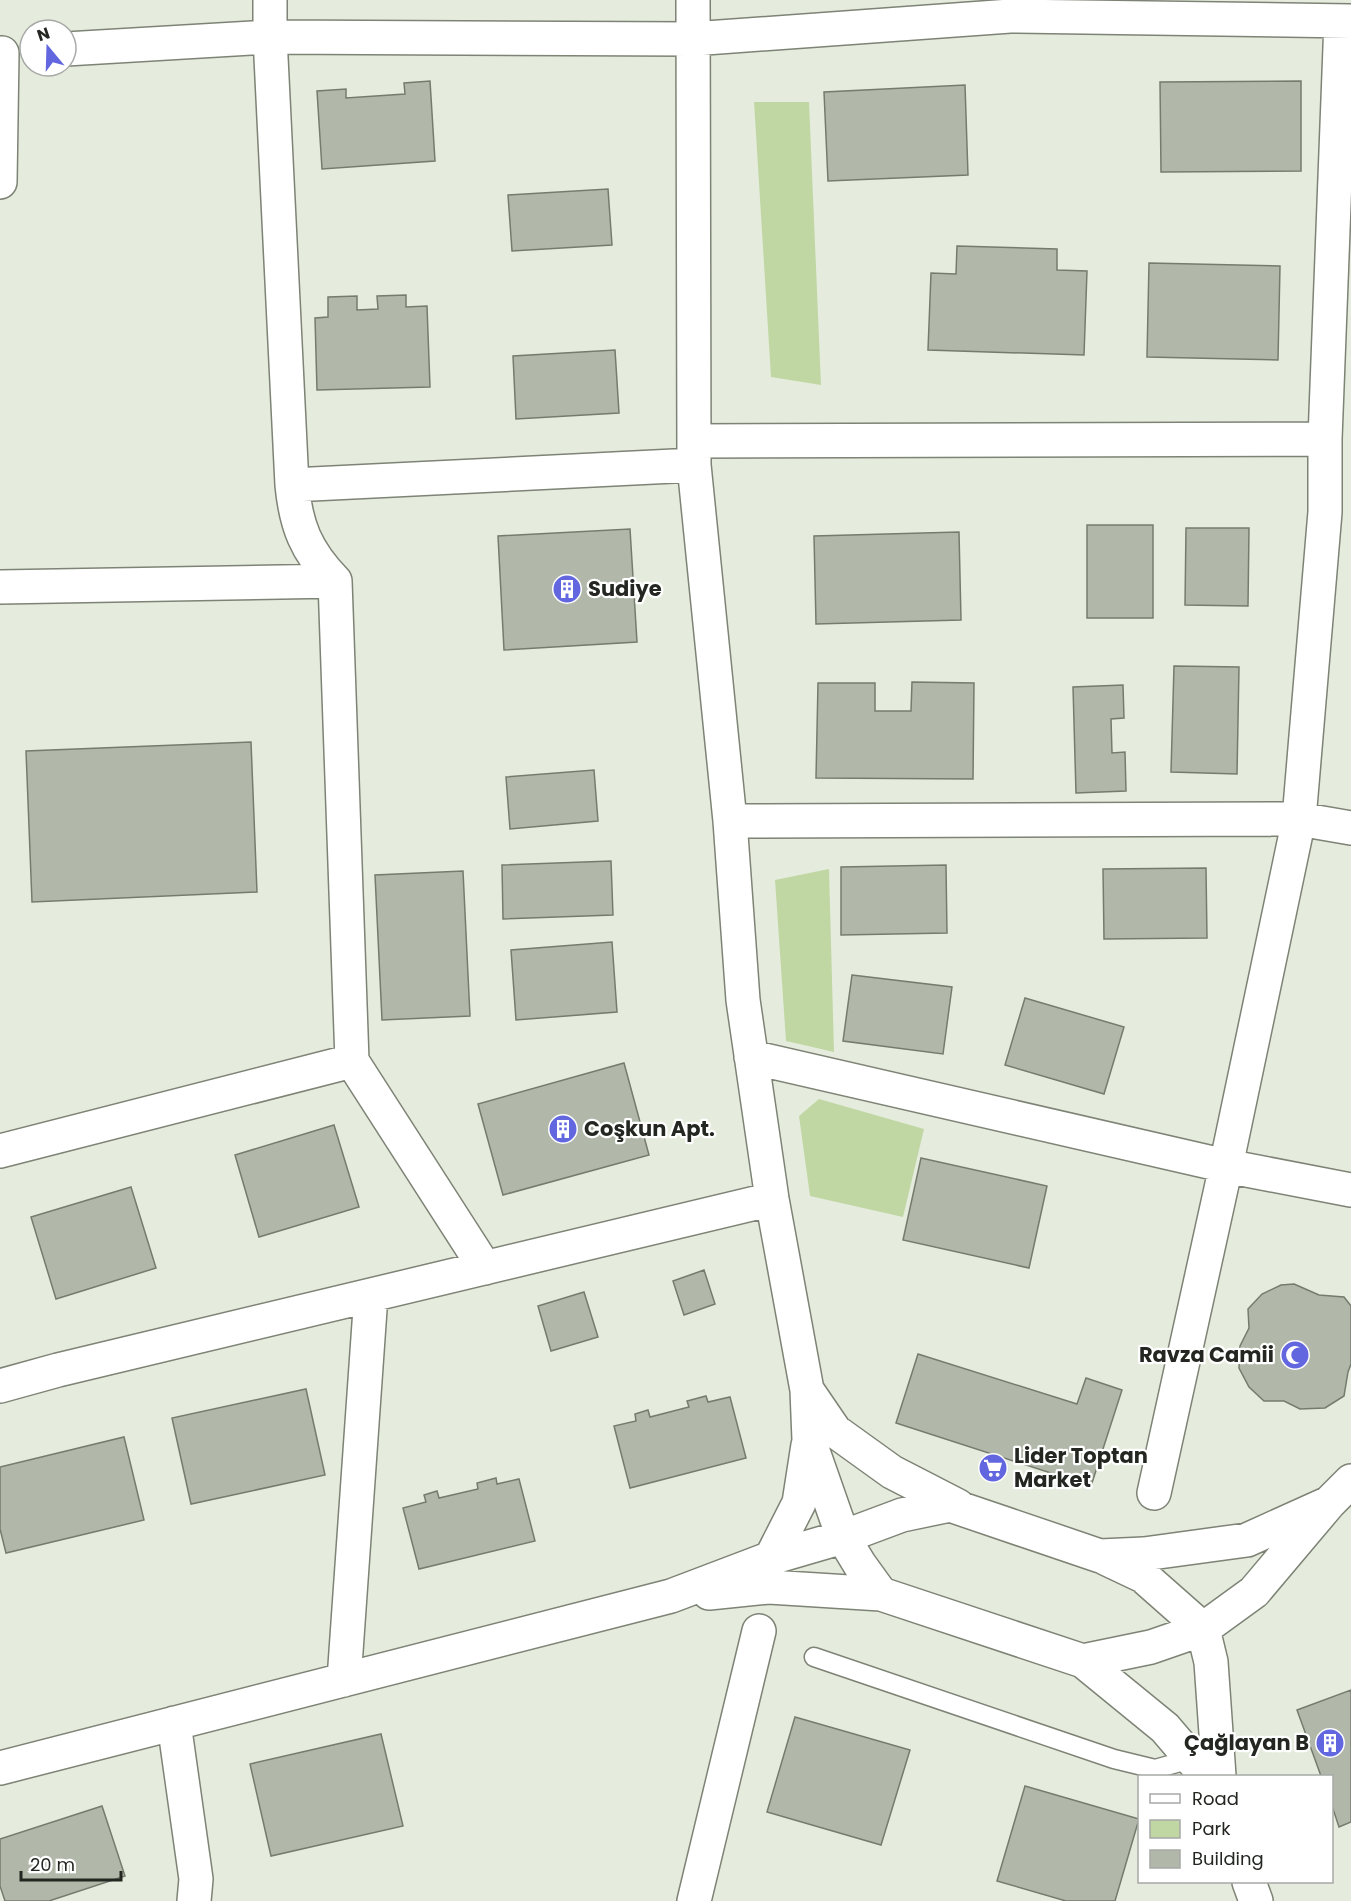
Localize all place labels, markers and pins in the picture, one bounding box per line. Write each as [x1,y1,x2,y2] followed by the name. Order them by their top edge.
[551,573,583,605] building icon: Sudiye
[588,574,662,603] place label: Sudiye
[547,1113,579,1145] building icon: Coşkun Apt.
[584,1114,715,1143] place label: Coşkun Apt.
[1279,1339,1311,1371] mosque icon: Ravza Camii
[1139,1340,1274,1369] place label: Ravza Camii
[1014,1441,1148,1494] place label: Lider Toptan Market
[977,1452,1009,1484] supermarket icon: Lider Toptan Market
[1314,1727,1346,1759] building icon: Çağlayan B
[1184,1728,1309,1757] place label: Çağlayan B

